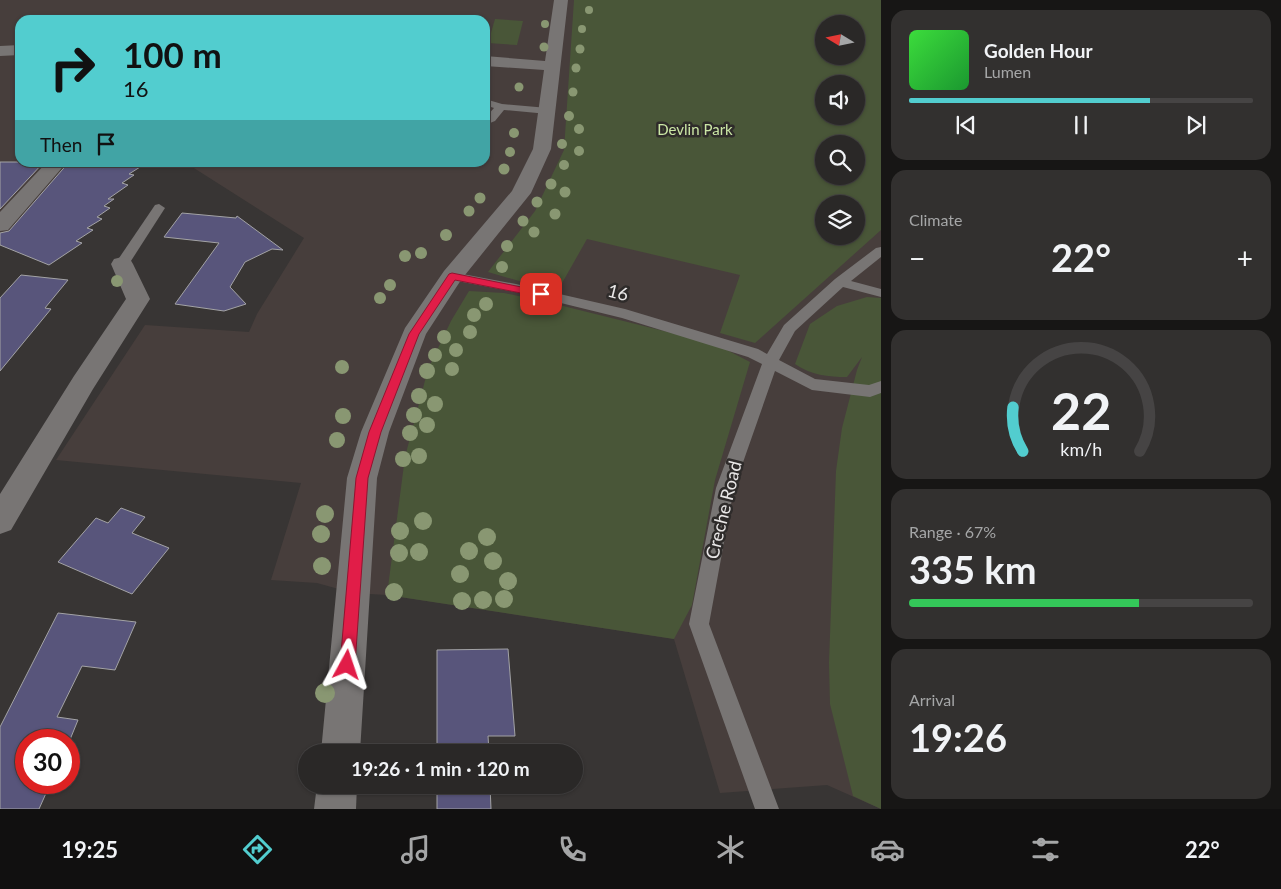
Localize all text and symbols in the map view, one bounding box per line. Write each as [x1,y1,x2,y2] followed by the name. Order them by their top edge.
[815,15,865,65] north arrow
[815,15,865,245] map controls
[123,33,222,75] text: 100 m
[40,35,105,100] icon: right
[984,39,1093,62] text: Golden Hour
[984,62,1031,81] text: Lumen
[123,75,149,102] text: 16
[815,75,865,125] button: sound
[952,111,980,139] icon: previous
[1067,111,1095,139] icon: pause
[1182,111,1210,139] icon: next
[657,120,733,138] park label: Devlin Park
[92,130,120,158] icon: arrive
[40,133,82,156] text: Then
[815,135,865,185] button: search
[815,195,865,245] button: layers
[909,210,962,229] text: Climate
[1051,234,1111,280] text: 22°
[909,241,925,275] text: −
[1237,241,1253,275] text: +
[520,273,562,315] pin
[605,279,631,305] street label: 16
[527,280,555,308] icon: arrive
[1051,379,1111,441] text: 22
[1060,438,1102,460] text: km/h
[700,458,746,561] street label: Creche Road
[909,522,996,541] text: Range · 67%
[909,546,1037,592] text: 335 km
[320,638,372,690] position arrow
[909,690,955,709] text: Arrival
[909,714,1007,760] text: 19:26
[15,729,80,794] speed limit sign: 30
[351,757,530,780] text: 19:26 · 1 min · 120 m
[240,832,275,867] icon: directions
[398,832,433,867] icon: music
[555,832,590,867] icon: phone
[713,832,748,867] icon: climate
[870,832,905,867] icon: car
[1028,832,1063,867] icon: filters
[61,836,118,863] text: 19:25
[1185,836,1220,863] text: 22°

